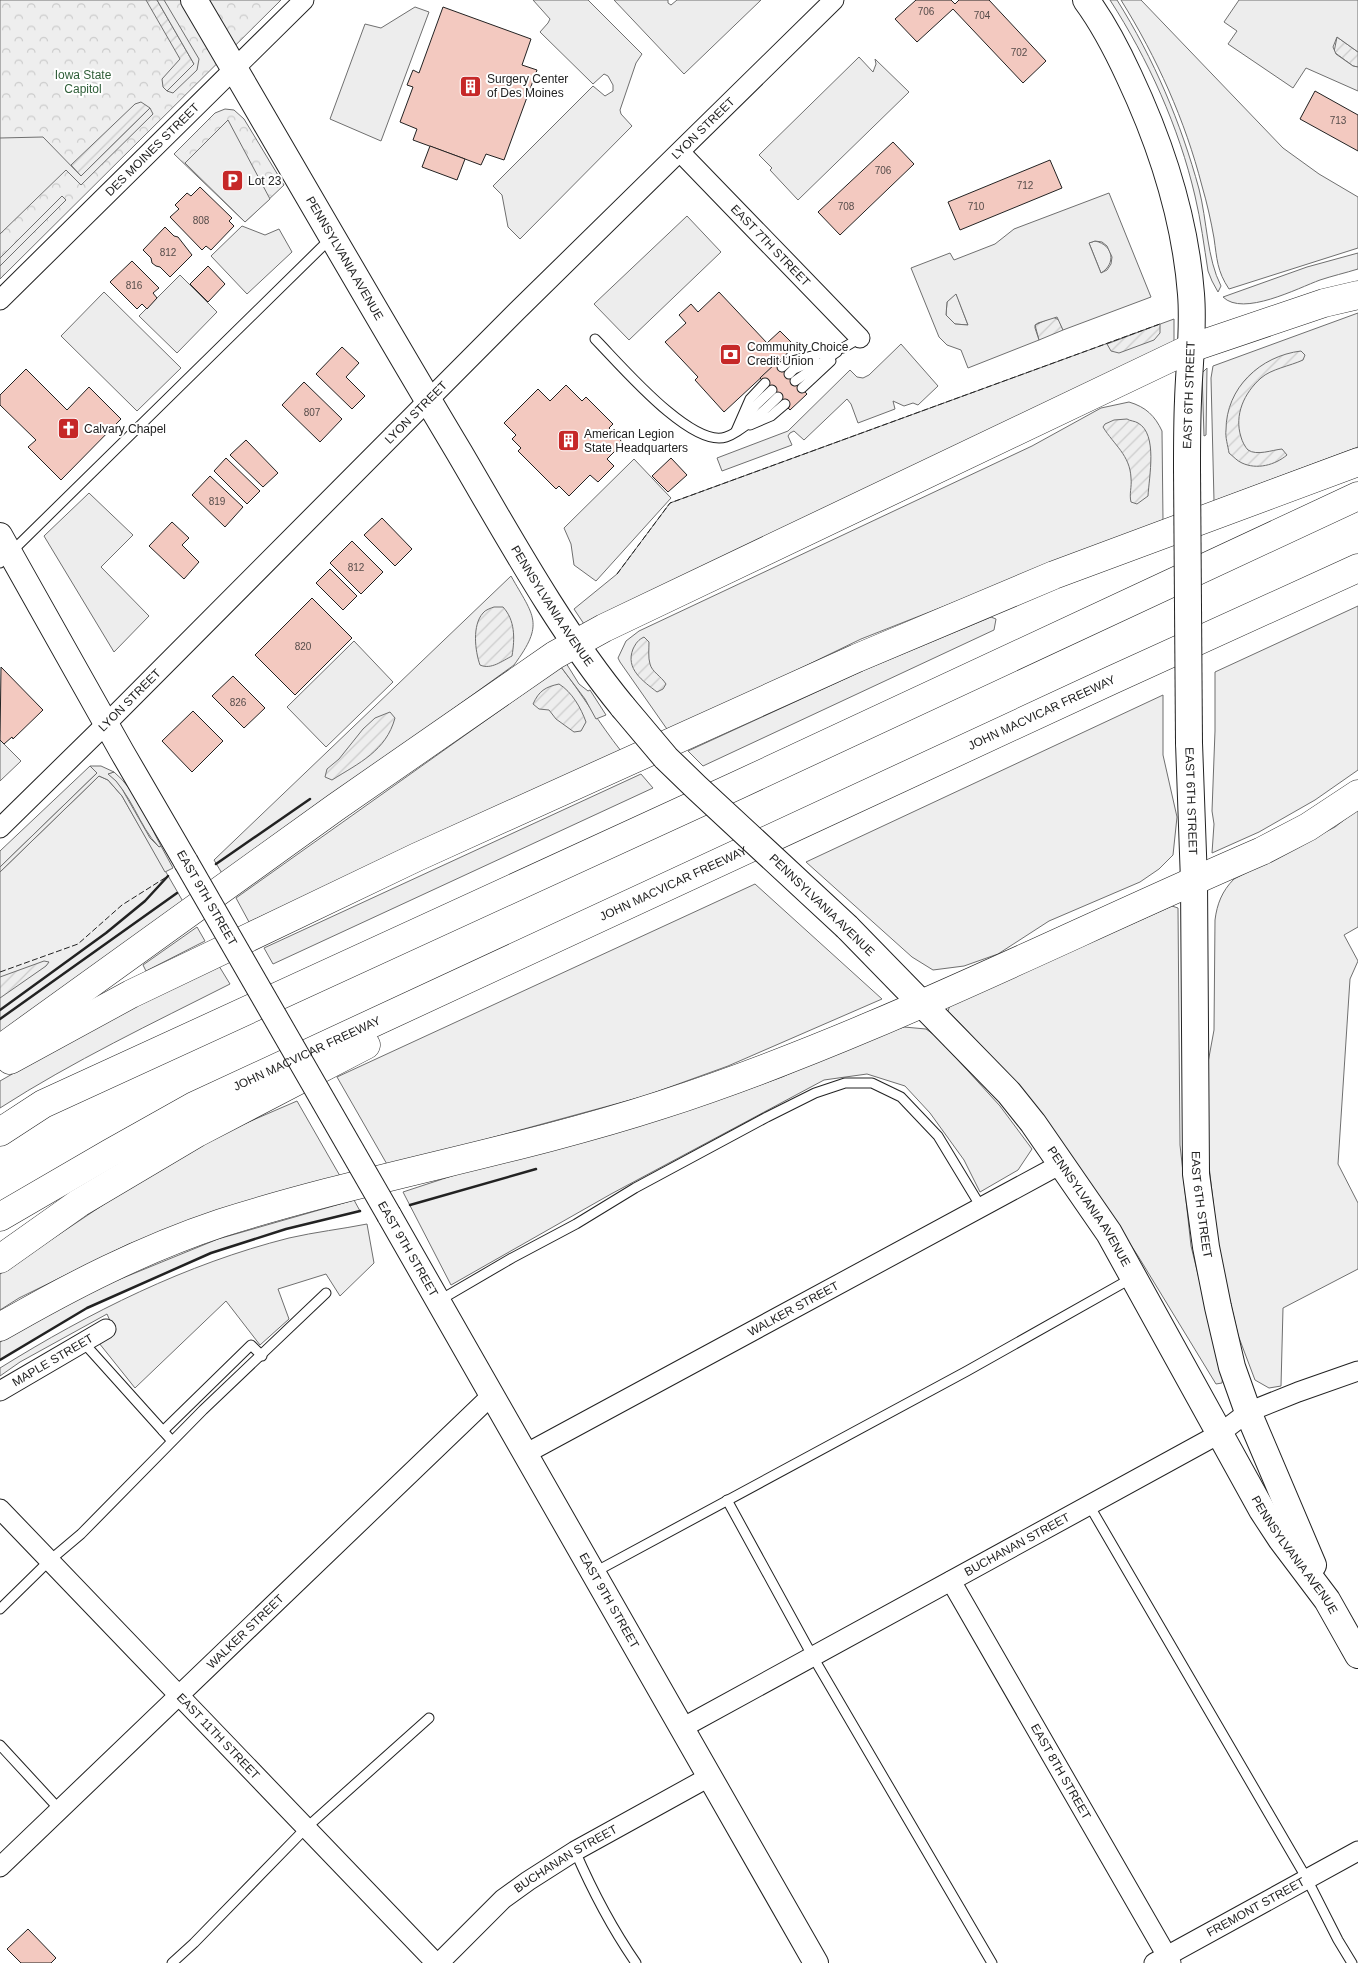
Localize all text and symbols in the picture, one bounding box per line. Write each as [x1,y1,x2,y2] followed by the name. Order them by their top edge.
[918,6,935,17] house number: 706
[974,10,991,21] house number: 704
[1011,47,1028,58] house number: 702
[55,68,112,96] park label: Iowa State Capitol
[487,72,568,100] place label: Surgery Center of Des Moines
[459,74,483,98] building icon: Surgery Center of Des Moines
[669,94,738,162] street label: LYON STREET
[102,100,203,199] street label: DES MOINES STREET
[1330,115,1347,126] house number: 713
[875,165,892,176] house number: 706
[220,169,244,193] parking icon: Lot 23
[248,174,282,188] place label: Lot 23
[1017,180,1034,191] house number: 712
[303,194,386,323] street label: PENNSYLVANIA AVENUE
[838,201,855,212] house number: 708
[968,201,985,212] house number: 710
[728,202,813,290] street label: EAST 7TH STREET
[193,215,210,226] house number: 808
[160,247,177,258] house number: 812
[126,280,143,291] house number: 816
[747,340,849,368] place label: Community Choice Credit Union
[1180,340,1198,449] street label: EAST 6TH STREET
[719,342,743,366] bank icon: Community Choice Credit Union
[382,378,451,447] street label: LYON STREET
[304,407,321,418] house number: 807
[56,417,80,441] church icon: Calvary Chapel
[84,422,166,436] place label: Calvary Chapel
[584,427,688,455] place label: American Legion State Headquarters
[556,429,580,453] building icon: American Legion State Headquarters
[209,496,226,507] house number: 819
[508,543,596,669] street label: PENNSYLVANIA AVENUE
[348,562,365,573] house number: 812
[295,641,312,652] house number: 820
[96,666,164,734] street label: LYON STREET
[966,672,1118,753] street label: JOHN MACVICAR FREEWAY
[230,697,247,708] house number: 826
[1182,747,1200,856] street label: EAST 6TH STREET
[597,843,749,924] street label: JOHN MACVICAR FREEWAY
[174,848,240,949] street label: EAST 9TH STREET
[767,851,877,959] street label: PENNSYLVANIA AVENUE
[231,1013,383,1094] street label: JOHN MACVICAR FREEWAY
[1044,1144,1133,1269] street label: PENNSYLVANIA AVENUE
[1189,1151,1215,1260] street label: EAST 6TH STREET
[375,1199,441,1300] street label: EAST 9TH STREET
[745,1278,842,1339] street label: WALKER STREET
[10,1331,96,1389] street label: MAPLE STREET
[1249,1494,1340,1616] street label: PENNSYLVANIA AVENUE
[962,1510,1073,1579] street label: BUCHANAN STREET
[576,1550,642,1652] street label: EAST 9TH STREET
[204,1591,287,1672] street label: WALKER STREET
[174,1690,263,1783] street label: EAST 11TH STREET
[1028,1721,1094,1822] street label: EAST 8TH STREET
[511,1822,620,1896] street label: BUCHANAN STREET
[1204,1874,1308,1940] street label: FREMONT STREET

